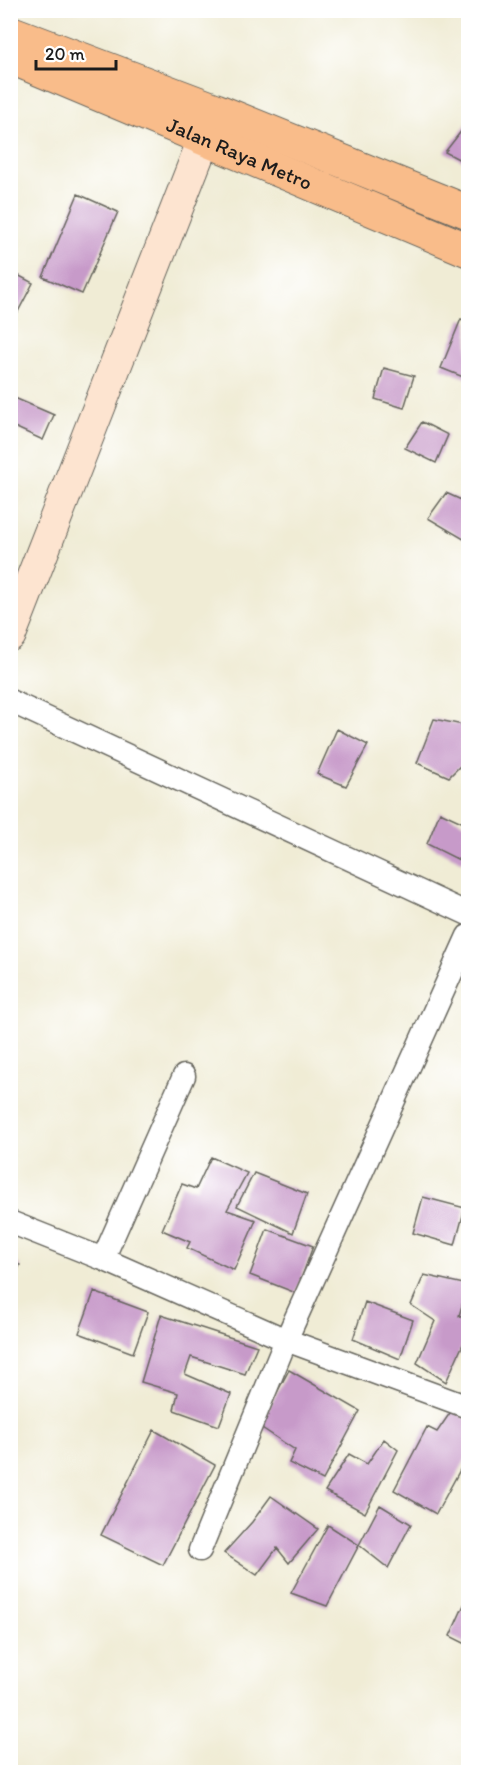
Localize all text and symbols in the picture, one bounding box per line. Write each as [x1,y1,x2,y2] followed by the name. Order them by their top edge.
[36,33,116,71] scale bar
[45,43,85,65] text: 20 m
[163,112,316,195] street label: Jalan Raya Metro

